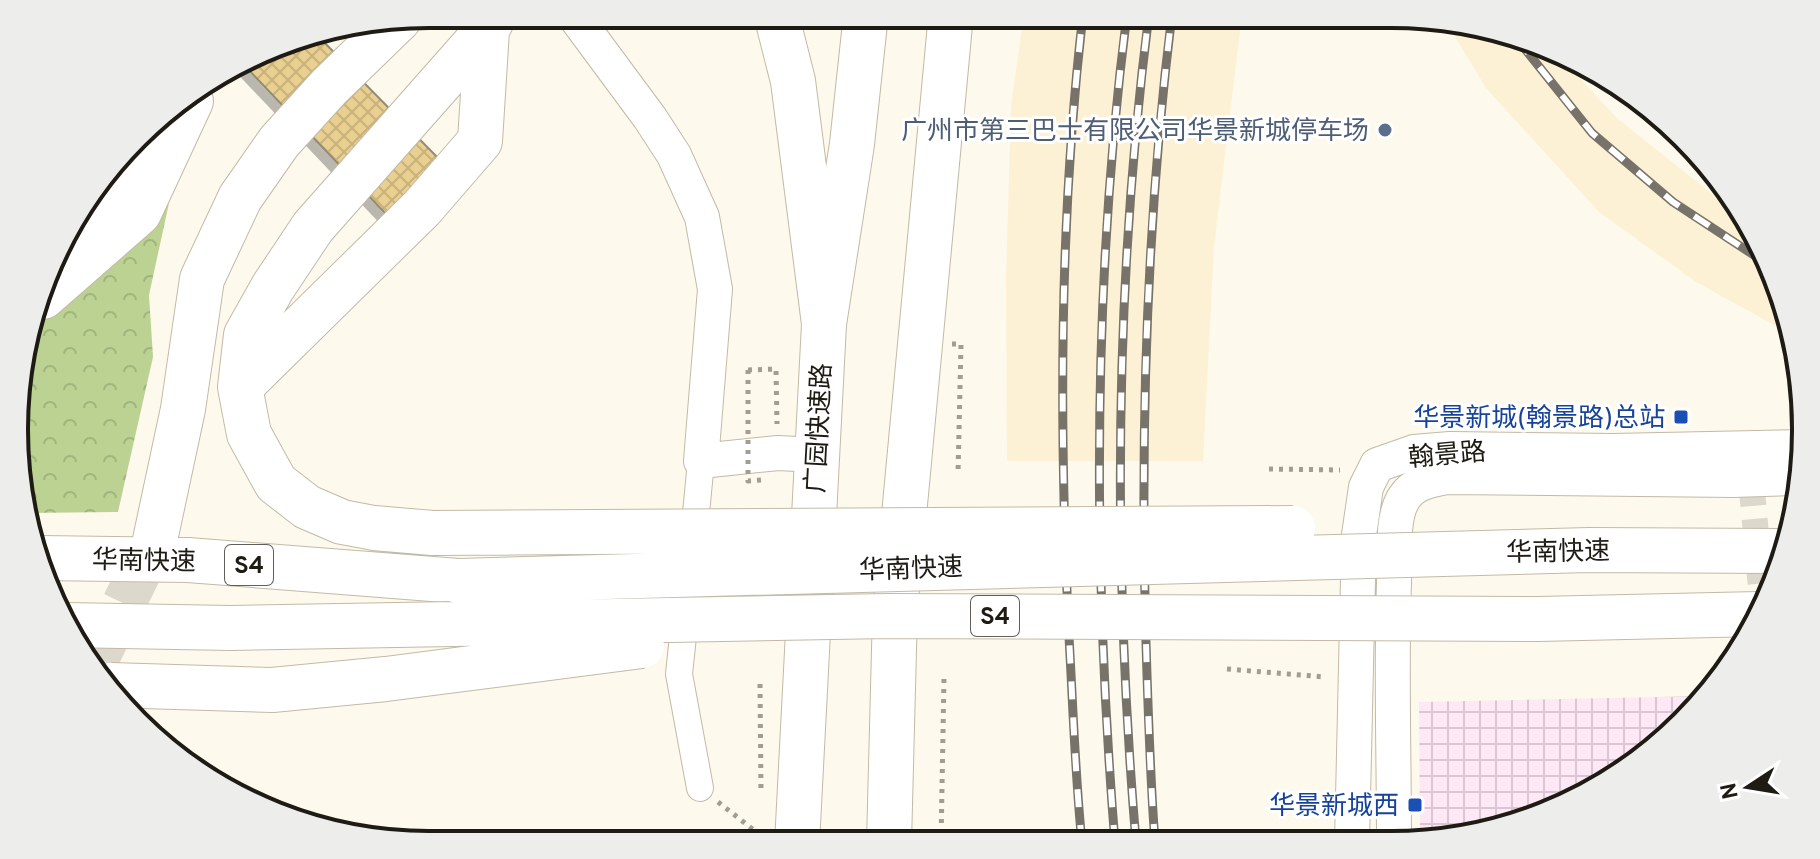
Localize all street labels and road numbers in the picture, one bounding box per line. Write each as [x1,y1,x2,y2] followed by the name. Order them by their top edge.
[801,362,840,494] street label: 广园快速路
[1407,437,1488,476] street label: 翰景路
[1506,536,1610,571] street label: 华南快速
[92,545,196,580] street label: 华南快速
[225,545,273,585] road number: S4
[859,552,964,589] street label: 华南快速
[971,596,1019,636] road number: S4

